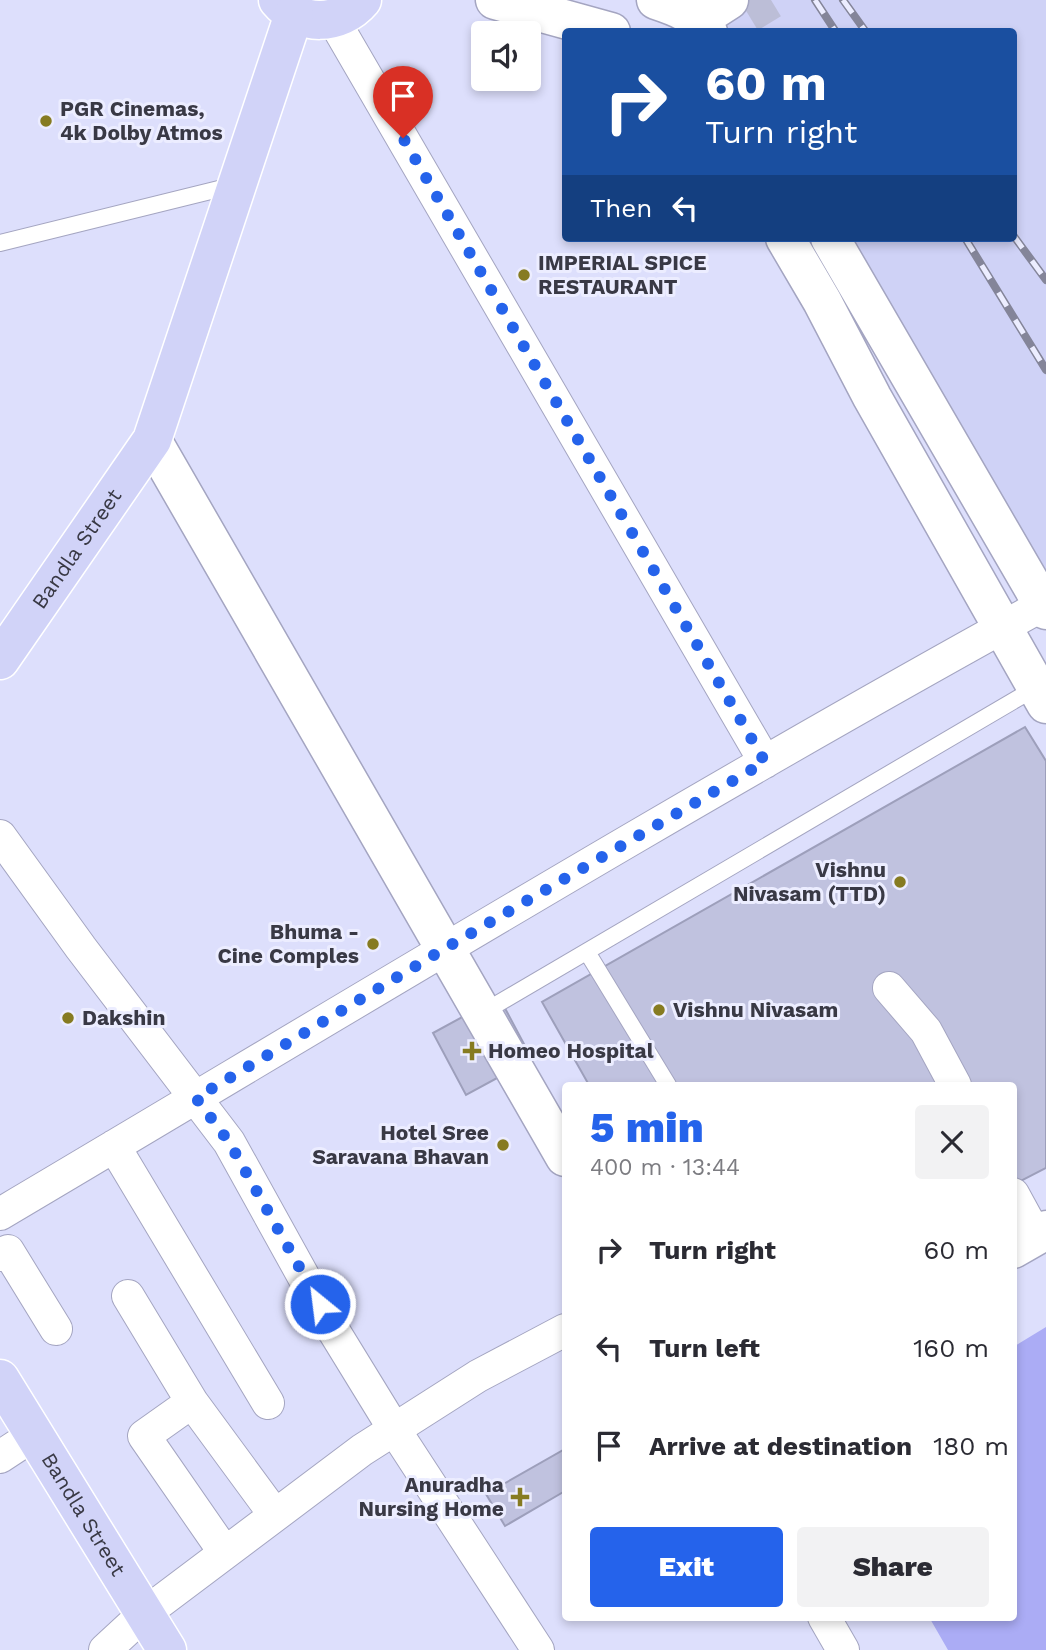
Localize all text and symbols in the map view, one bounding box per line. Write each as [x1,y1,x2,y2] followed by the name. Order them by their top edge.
[471,21,541,91] map controls
[471,21,541,91] button: sound
[705,54,827,112] text: 60 m
[590,56,681,147] icon: right
[373,66,433,138] pin
[384,77,422,115] icon: arrive
[60,96,223,145] place label: PGR Cinemas, 4k Dolby Atmos
[38,113,54,129] marker: PGR Cinemas, 4k Dolby Atmos
[705,113,857,151] text: Turn right
[666,189,704,227] icon: left
[590,193,652,223] text: Then
[538,250,706,299] place label: IMPERIAL SPICE RESTAURANT
[516,267,532,283] marker: IMPERIAL SPICE RESTAURANT
[26,484,127,613] street label: Bandla Street
[733,857,886,906] place label: Vishnu Nivasam (TTD)
[892,874,908,890] marker: Vishnu Nivasam (TTD)
[217,919,359,968] place label: Bhuma - Cine Comples
[365,936,381,952] marker: Bhuma - Cine Comples
[673,997,838,1022] place label: Vishnu Nivasam
[651,1002,667,1018] marker: Vishnu Nivasam
[82,1005,165,1030] place label: Dakshin
[60,1010,76,1026] marker: Dakshin
[488,1038,654,1063] place label: Homeo Hospital
[462,1041,482,1061] marker: Homeo Hospital
[590,1103,704,1152] text: 5 min
[915,1105,989,1179] button: close
[312,1120,489,1169] place label: Hotel Sree Saravana Bhavan
[495,1137,511,1153] marker: Hotel Sree Saravana Bhavan
[590,1154,740,1181] text: 400 m · 13:44
[590,1231,628,1269] icon: right
[649,1235,776,1265] text: Turn right
[923,1235,989,1265] text: 60 m
[283,1267,357,1341] position arrow
[590,1329,628,1367] icon: left
[649,1333,760,1363] text: Turn left
[913,1333,989,1363] text: 160 m
[590,1427,628,1465] icon: arrive
[649,1431,912,1461] text: Arrive at destination
[933,1431,1009,1461] text: 180 m
[36,1448,131,1580] street label: Bandla Street
[359,1472,505,1521] place label: Anuradha Nursing Home
[510,1487,530,1507] marker: Anuradha Nursing Home
[590,1527,783,1607] button: Exit
[797,1527,989,1607] button: Share

